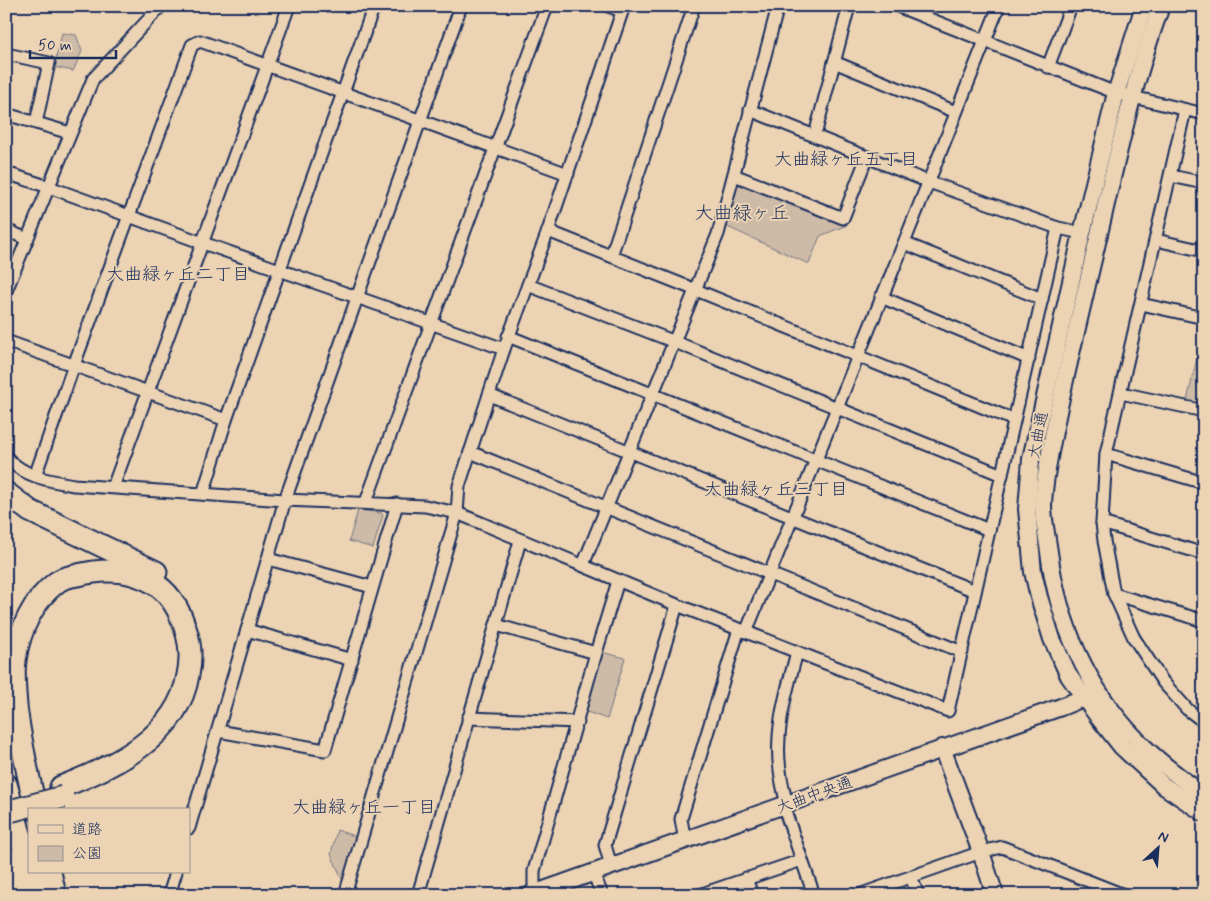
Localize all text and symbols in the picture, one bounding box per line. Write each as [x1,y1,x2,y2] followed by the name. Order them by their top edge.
[30,28,116,60] scale bar
[38,36,72,56] text: 50 m
[774,148,918,172] district label: 大曲緑ヶ丘五丁目
[694,201,790,226] district label: 大曲緑ヶ丘
[106,263,250,287] district label: 大曲緑ヶ丘二丁目
[1024,410,1053,461] street label: 大曲通
[704,478,848,502] district label: 大曲緑ヶ丘三丁目
[773,772,856,819] street label: 大曲中央通
[292,796,436,820] district label: 大曲緑ヶ丘一丁目
[28,808,190,874] legend
[72,820,102,840] text: 道路
[1132,824,1182,874] north arrow
[1155,827,1171,847] text: N
[72,844,102,864] text: 公園

